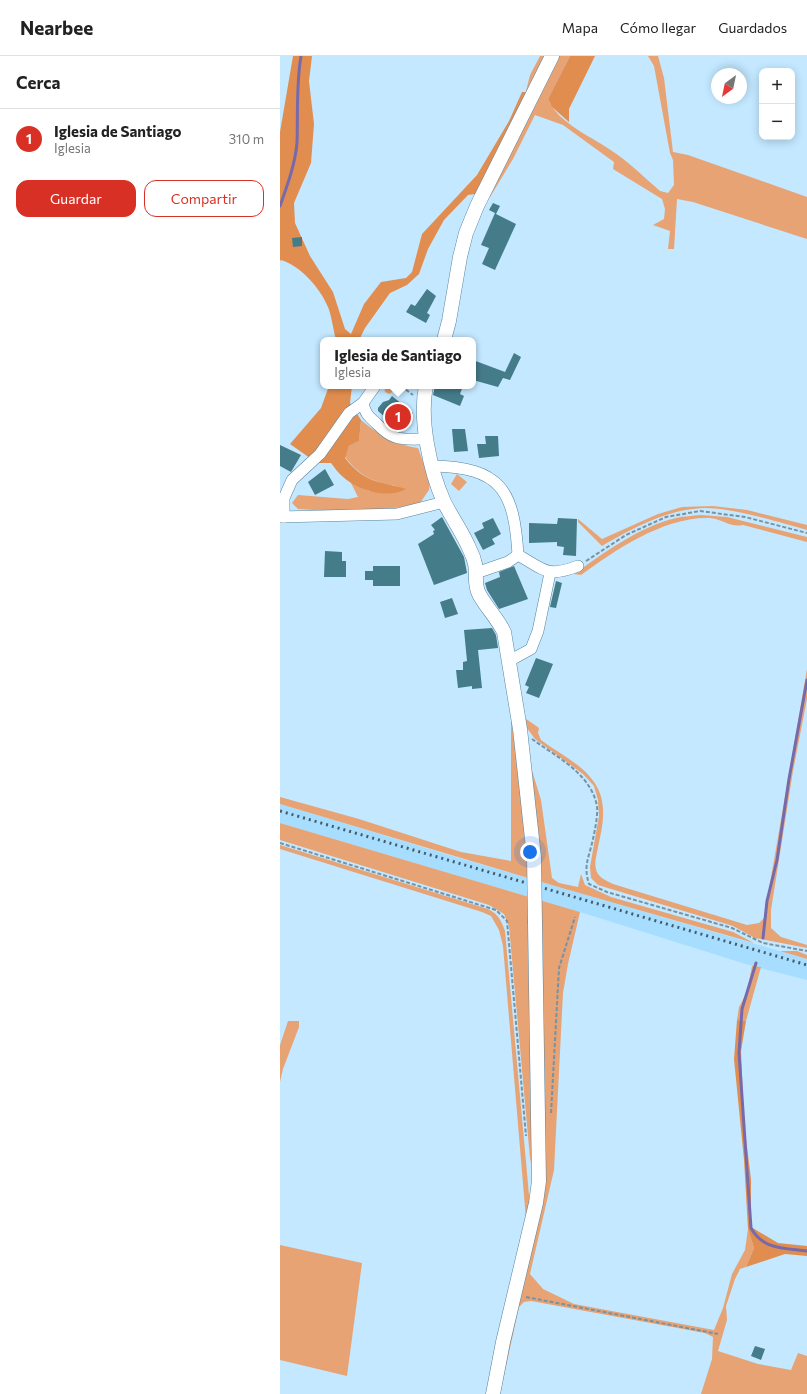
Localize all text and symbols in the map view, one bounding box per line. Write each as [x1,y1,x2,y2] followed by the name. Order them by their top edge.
[20,16,93,39] text: Nearbee
[562,19,598,36] text: Mapa
[620,19,696,36] text: Cómo llegar
[718,19,787,36] text: Guardados
[711,68,747,104] north arrow
[759,68,795,140] map controls
[759,68,795,104] button: +
[16,72,61,93] text: Cerca
[759,104,795,140] button: −
[54,122,181,140] text: Iglesia de Santiago
[26,131,32,147] text: 1
[229,131,264,147] text: 310 m
[54,140,91,156] text: Iglesia
[16,180,136,217] button: Guardar
[144,180,264,217] button: Compartir
[320,337,476,389] popup
[334,346,462,364] text: Iglesia de Santiago
[334,364,371,380] text: Iglesia
[385,402,411,432] pin: 1
[520,842,540,862] your location

